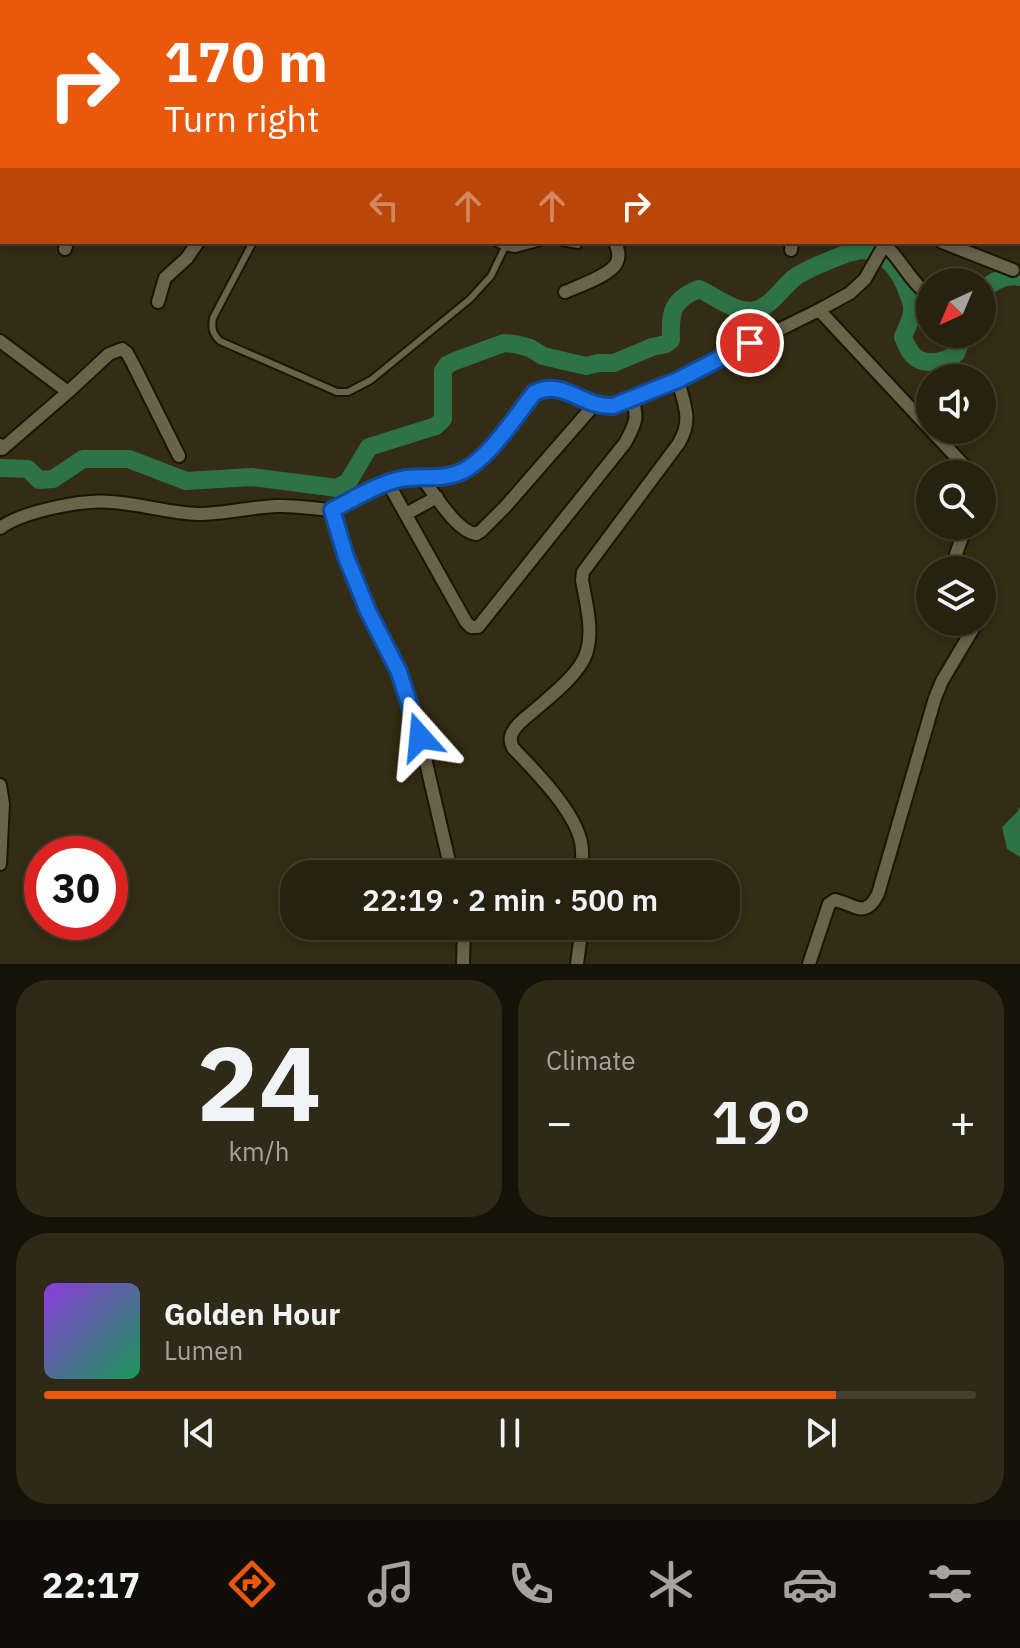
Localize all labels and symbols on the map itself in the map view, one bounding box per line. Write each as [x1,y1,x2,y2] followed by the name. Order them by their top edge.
[916,268,996,348] north arrow
[716,309,784,377] pin
[378,695,462,779] position arrow
[24,836,128,940] speed limit sign: 30

